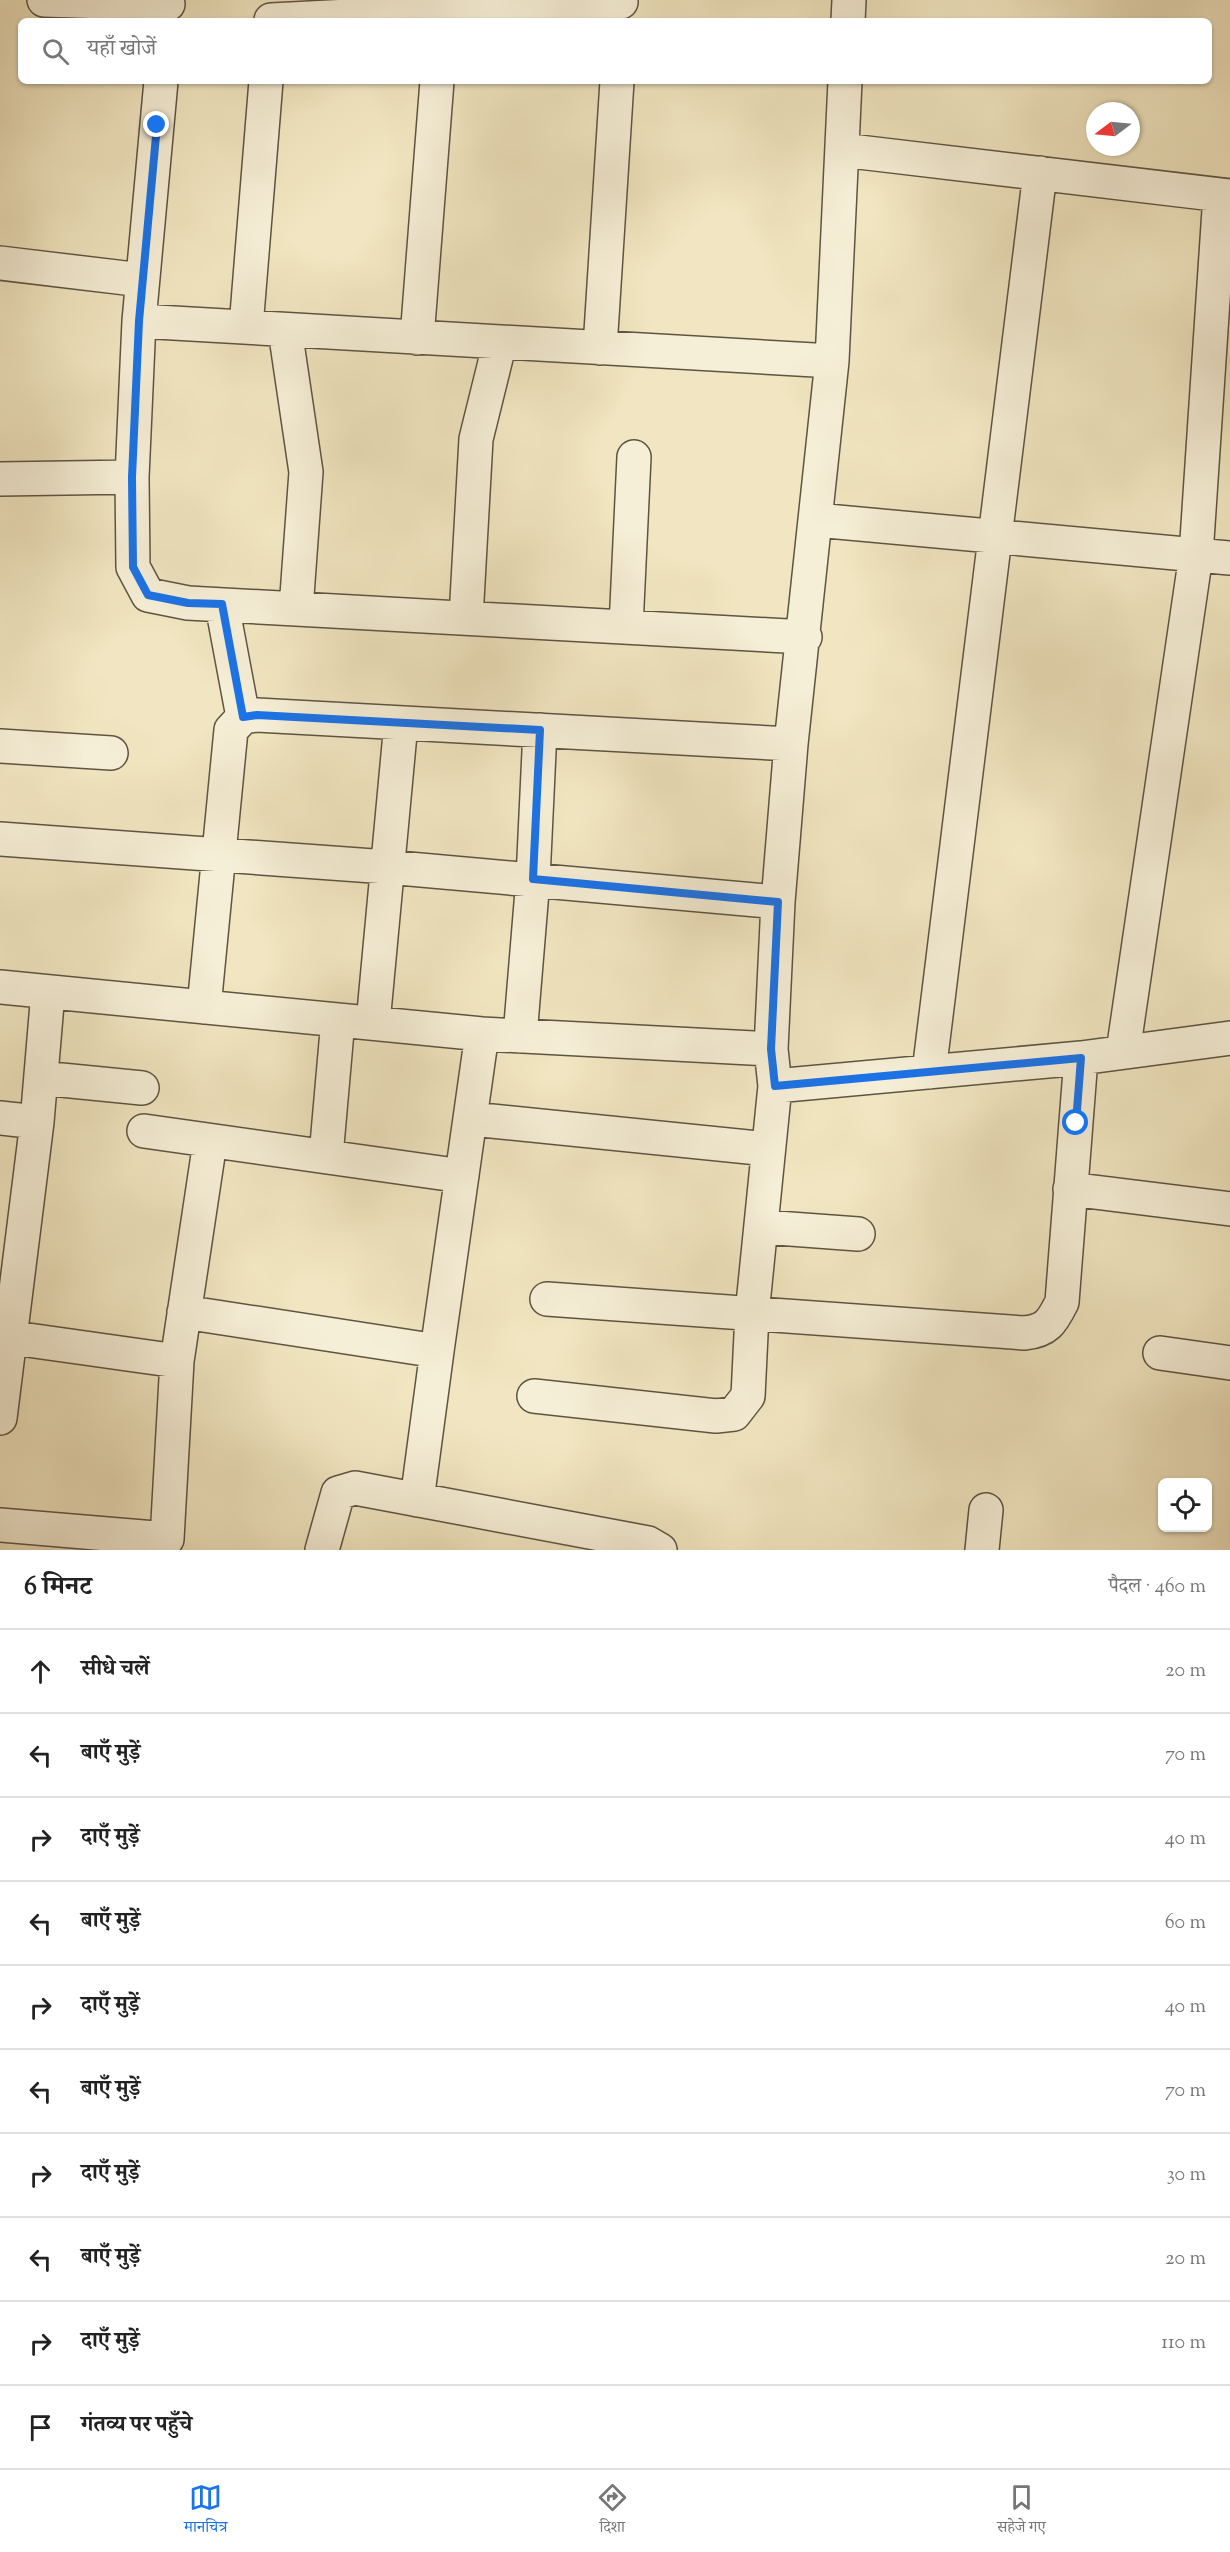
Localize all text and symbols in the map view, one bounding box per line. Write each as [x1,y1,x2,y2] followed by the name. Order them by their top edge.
[18,18,1212,84] search box
[87,34,156,66] text: यहाँ खोजें
[39,35,72,68] icon: search
[1086,102,1140,156] north arrow
[143,111,169,137] route end
[1062,1109,1088,1135] route start
[1158,1478,1212,1532] map controls
[1158,1478,1212,1532] button: locate
[24,1569,92,1606] text: 6 मिनट
[1109,1573,1206,1602] text: पैदल · 460 m
[81,1654,150,1686] text: सीधे चलें
[24,1655,57,1688] icon: ahead
[1165,1657,1206,1686] text: 20 m
[81,1738,140,1770] text: बाएँ मुड़ें
[24,1739,57,1772] icon: left
[1165,1741,1206,1770] text: 70 m
[81,1822,140,1854] text: दाएँ मुड़ें
[24,1823,57,1856] icon: right
[1165,1825,1206,1854] text: 40 m
[81,1906,140,1938] text: बाएँ मुड़ें
[24,1907,57,1940] icon: left
[1165,1909,1206,1938] text: 60 m
[81,1990,140,2022] text: दाएँ मुड़ें
[24,1991,57,2024] icon: right
[1165,1993,1206,2022] text: 40 m
[81,2074,140,2106] text: बाएँ मुड़ें
[24,2075,57,2108] icon: left
[1165,2077,1206,2106] text: 70 m
[81,2158,140,2190] text: दाएँ मुड़ें
[24,2159,57,2192] icon: right
[1167,2161,1206,2190] text: 30 m
[81,2242,140,2274] text: बाएँ मुड़ें
[24,2243,57,2276] icon: left
[1165,2245,1206,2274] text: 20 m
[81,2326,140,2358] text: दाएँ मुड़ें
[24,2327,57,2360] icon: right
[1161,2329,1206,2358] text: 110 m
[81,2410,192,2442] text: गंतव्य पर पहुँचे
[24,2411,57,2444] icon: arrive
[184,2481,228,2542] tab: मानचित्र
[596,2481,629,2542] tab: दिशा
[997,2481,1046,2542] tab: सहेजे गए

